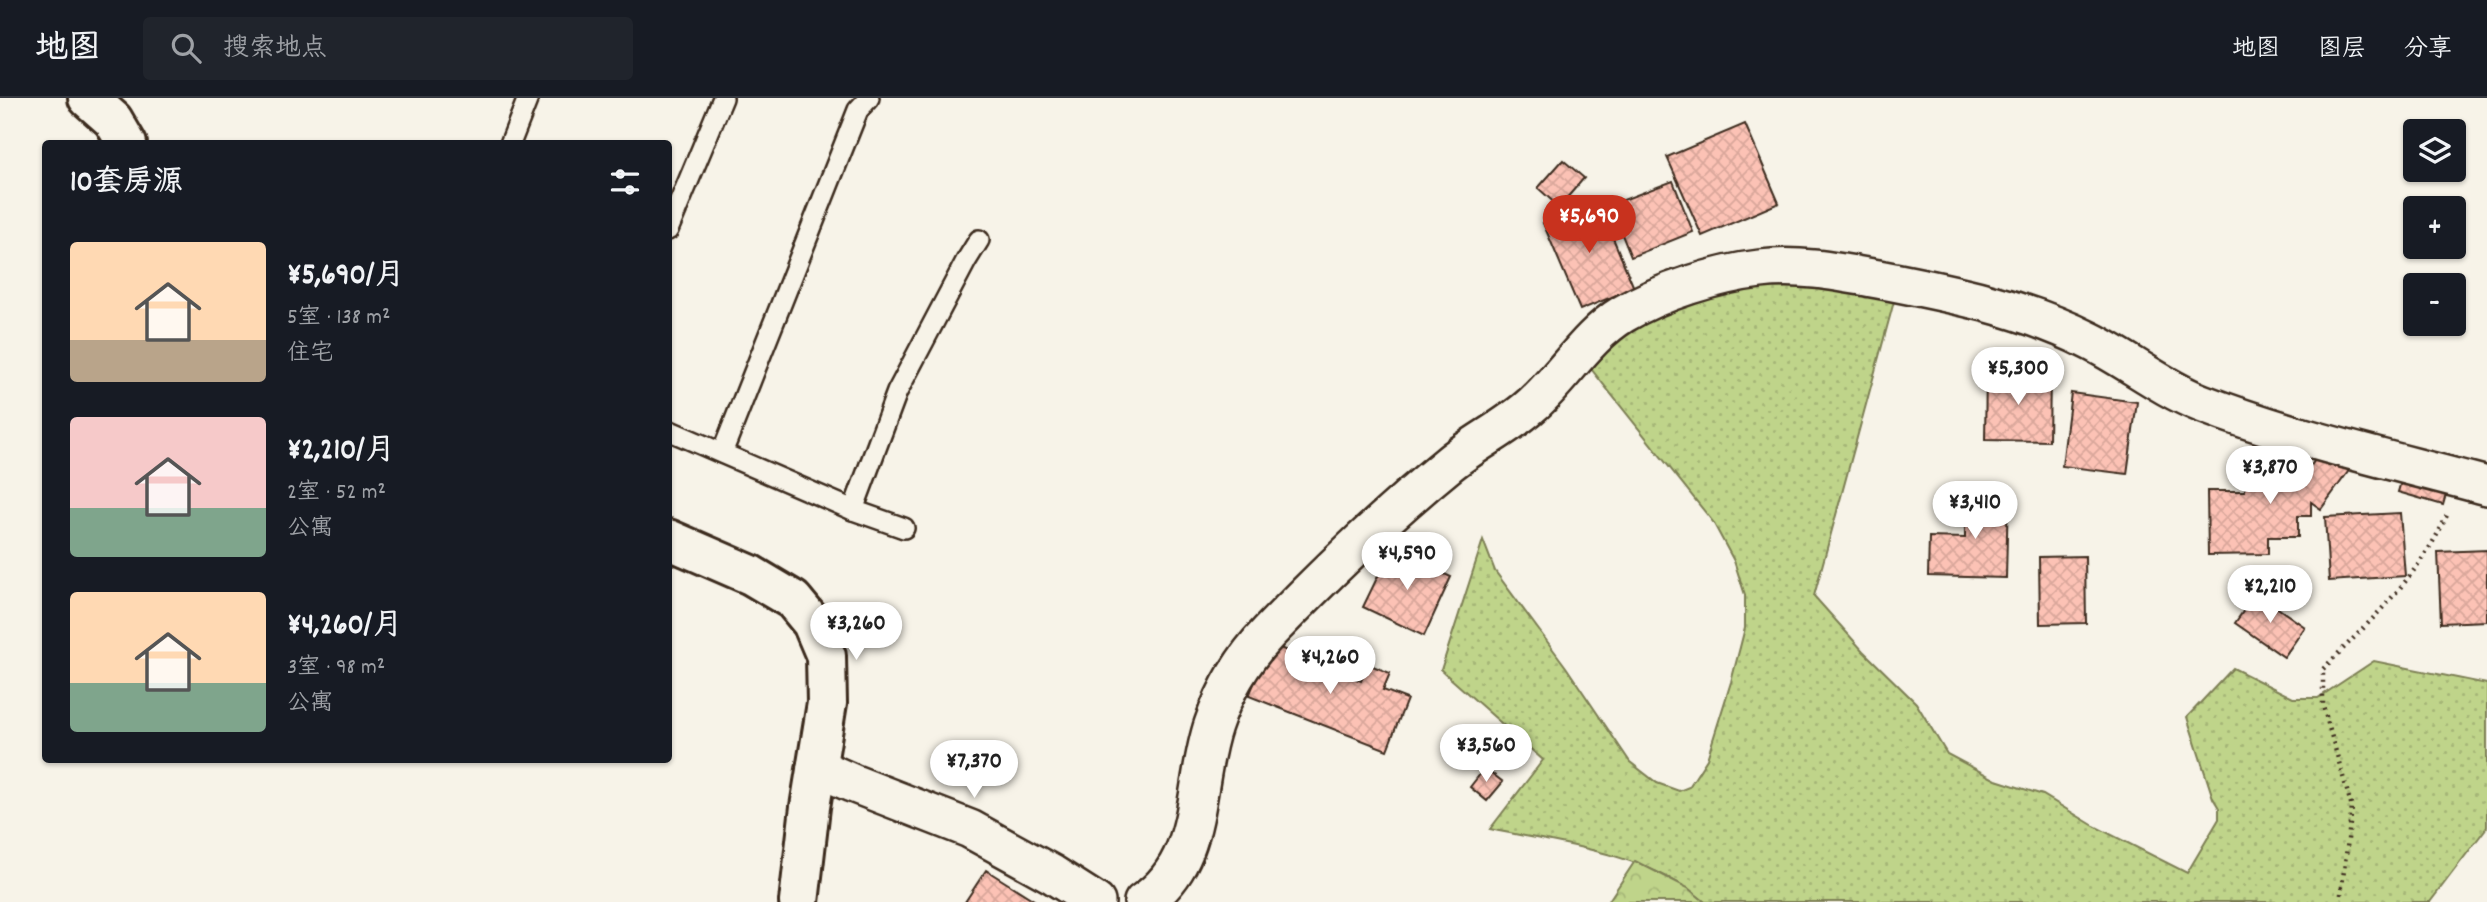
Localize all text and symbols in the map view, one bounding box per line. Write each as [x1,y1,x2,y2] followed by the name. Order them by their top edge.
[143,17,633,80] search box
[35,27,101,74] text: 地图
[167,29,205,67] icon: search
[223,31,327,68] text: 搜索地点
[2232,33,2280,67] text: 地图
[2318,33,2366,67] text: 图层
[2404,33,2452,67] text: 分享
[2403,119,2466,336] map controls
[2403,119,2466,182] button: layers
[70,163,183,206] text: 10套房源
[606,163,644,201] icon: filters
[1532,195,1646,255] pin: ¥5,690
[2403,196,2466,259] button: +
[1559,201,1619,234] text: ¥5,690
[287,256,404,299] text: ¥5,690/月
[126,270,210,354] icon: home
[2403,273,2466,336] button: −
[287,302,390,335] text: 5室 · 138 m²
[287,338,333,371] text: 住宅
[1961,348,2075,407] pin: ¥5,300
[1987,353,2049,386] text: ¥5,300
[287,431,395,474] text: ¥2,210/月
[126,445,210,529] icon: home
[2213,446,2327,506] pin: ¥3,870
[2242,452,2298,485] text: ¥3,870
[287,477,386,510] text: 2室 · 52 m²
[1918,482,2032,541] pin: ¥3,410
[1949,487,2001,520] text: ¥3,410
[287,513,333,546] text: 公寓
[1350,532,1464,592] pin: ¥4,590
[1378,538,1436,571] text: ¥4,590
[2213,566,2327,625] pin: ¥2,210
[2243,571,2297,604] text: ¥2,210
[799,602,913,662] pin: ¥3,260
[287,606,402,649] text: ¥4,260/月
[826,608,886,641] text: ¥3,260
[126,620,210,704] icon: home
[1273,636,1387,696] pin: ¥4,260
[1301,642,1359,675] text: ¥4,260
[287,652,385,685] text: 3室 · 98 m²
[287,688,333,721] text: 公寓
[1429,724,1543,784] pin: ¥3,560
[1456,730,1516,763] text: ¥3,560
[917,740,1031,800] pin: ¥7,370
[946,746,1002,779] text: ¥7,370

